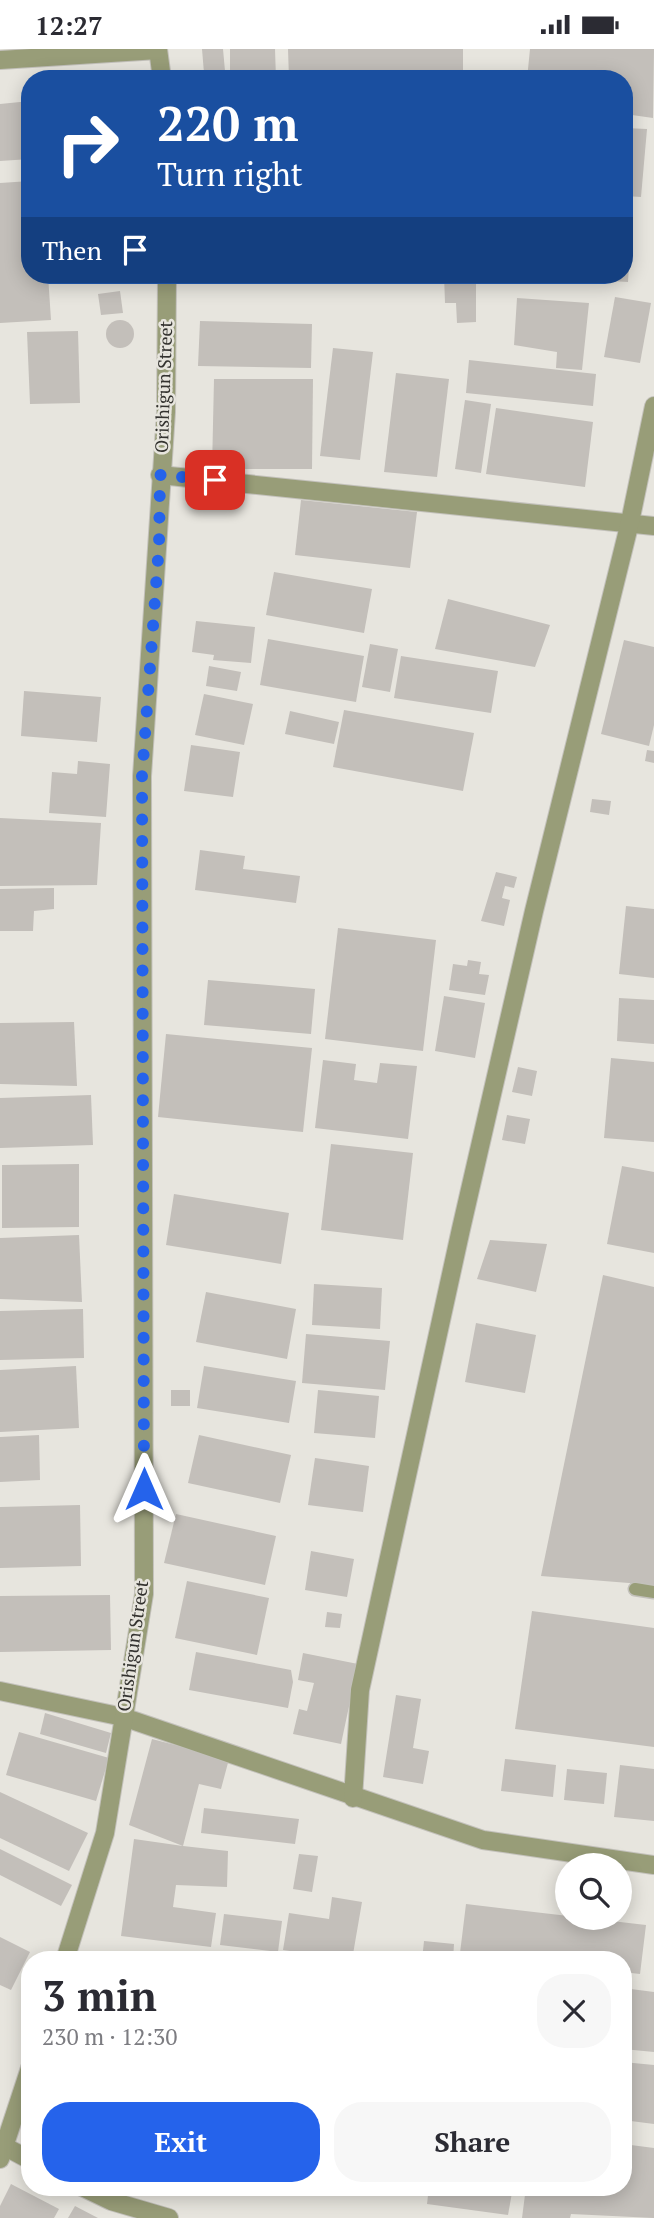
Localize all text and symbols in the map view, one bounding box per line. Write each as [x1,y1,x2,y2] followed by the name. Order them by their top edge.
[35,8,103,42] text: 12:27
[157,90,299,155] text: 220 m
[42,98,133,189] icon: right
[157,153,303,195] text: Turn right
[116,231,154,269] icon: arrive
[42,233,102,267] text: Then
[149,320,177,454] street label: Orishigun Street
[185,450,245,510] pin
[196,461,234,499] icon: arrive
[107,1452,181,1526] position arrow
[111,1578,153,1713] street label: Orishigun Street
[555,1853,632,1930] map controls
[555,1853,632,1930] button: search
[42,1967,157,2023] text: 3 min
[537,1974,611,2048] button: close
[42,2021,177,2052] text: 230 m · 12:30
[42,2102,320,2182] button: Exit
[334,2102,611,2182] button: Share

